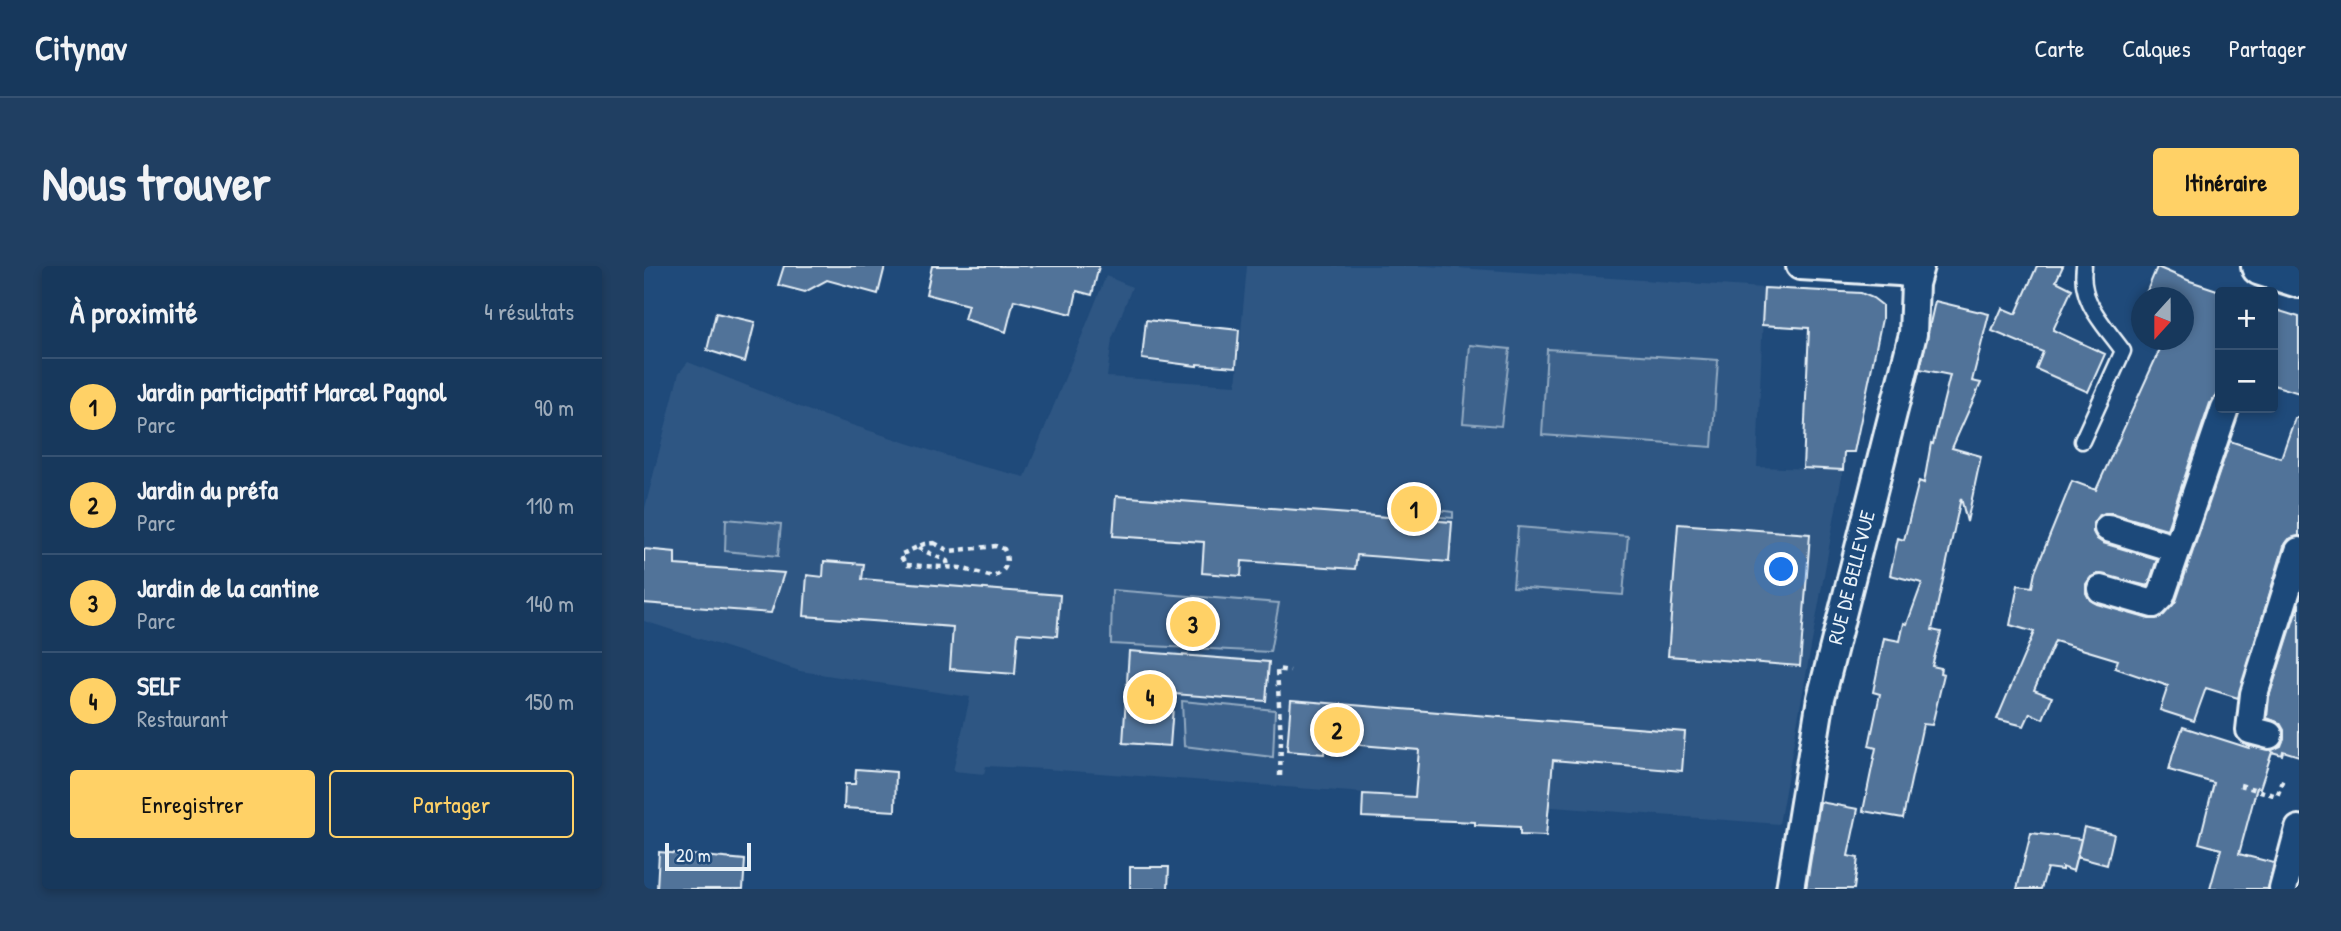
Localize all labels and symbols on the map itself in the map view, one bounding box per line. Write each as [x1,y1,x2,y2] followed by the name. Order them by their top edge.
[2131,287,2194,350] north arrow
[1391,483,1437,535] pin: 1
[1820,507,1882,647] street label: RUE DE BELLEVUE
[1764,552,1798,586] your location
[1170,598,1216,650] pin: 3
[1127,671,1173,723] pin: 4
[1314,704,1360,756] pin: 2
[665,840,751,872] scale bar

